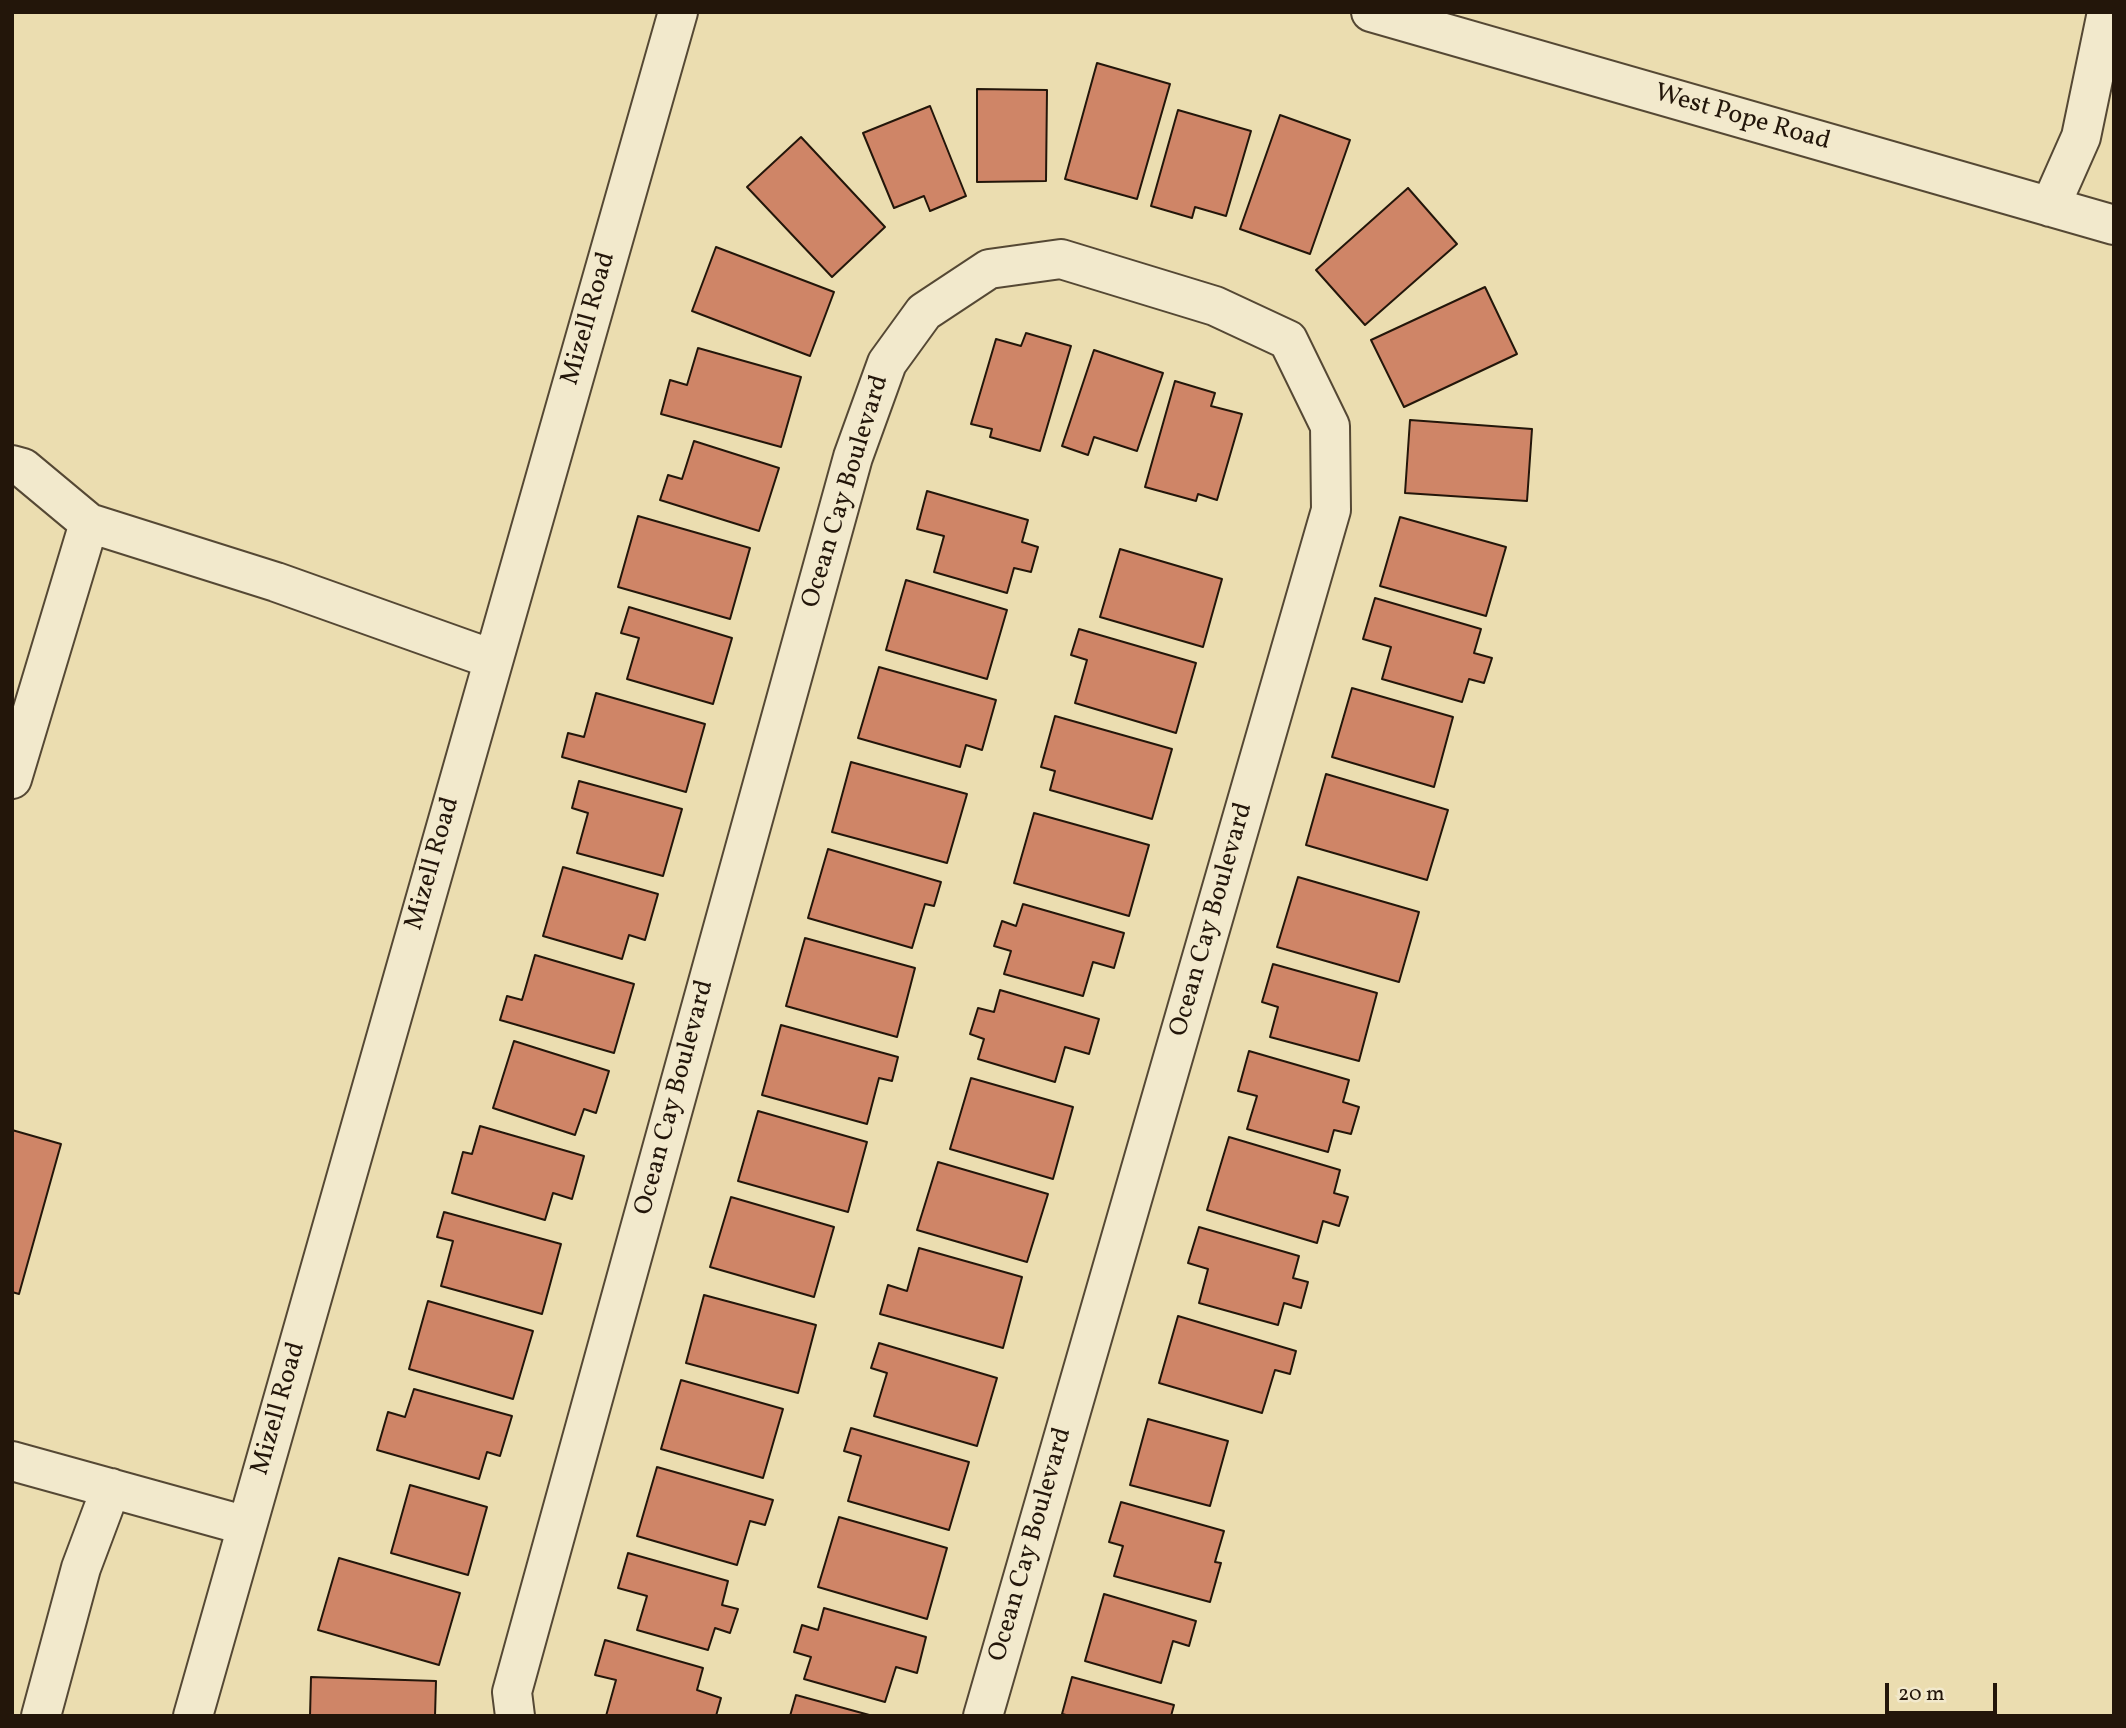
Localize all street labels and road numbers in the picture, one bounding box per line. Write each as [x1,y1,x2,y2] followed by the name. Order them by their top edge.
[1651,79,1833,159] street label: West Pope Road
[556,249,624,389] street label: Mizell Road
[797,372,897,612] street label: Ocean Cay Boulevard
[400,794,468,934] street label: Mizell Road
[1165,799,1261,1041] street label: Ocean Cay Boulevard
[630,977,722,1219] street label: Ocean Cay Boulevard
[246,1339,314,1479] street label: Mizell Road
[984,1424,1080,1666] street label: Ocean Cay Boulevard

